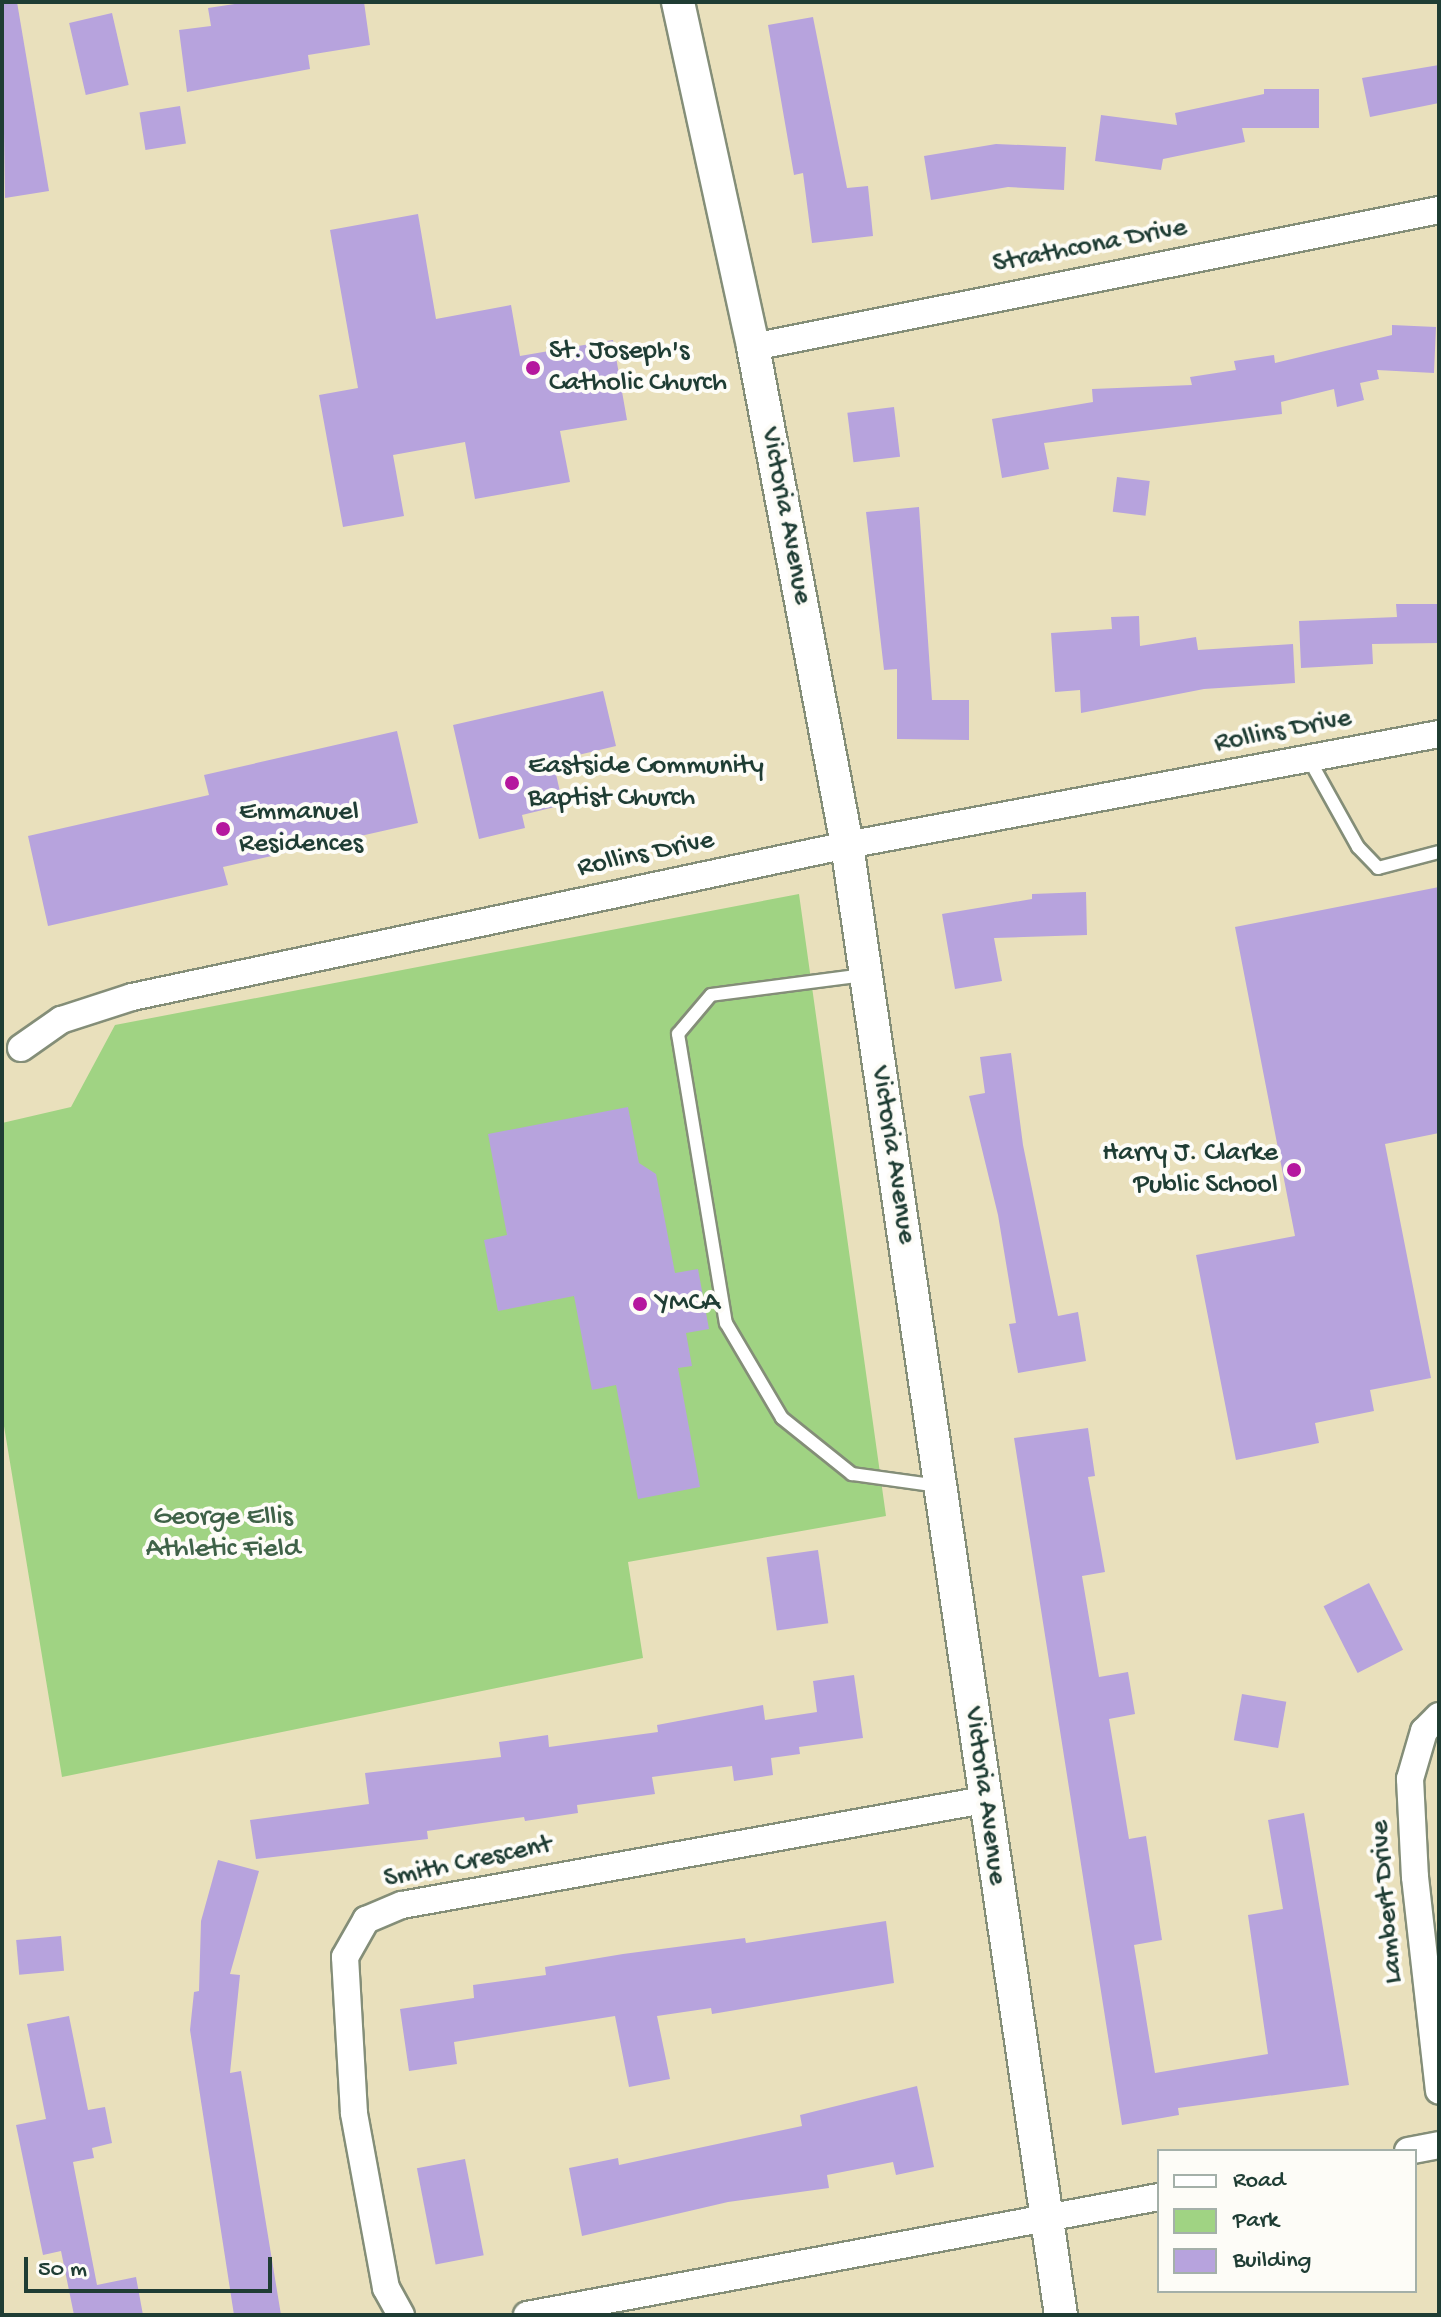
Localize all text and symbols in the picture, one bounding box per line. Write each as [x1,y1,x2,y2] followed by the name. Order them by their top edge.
[990,212,1190,282] street label: Strathcona Drive
[549,335,727,401] place label: St. Joseph's Catholic Church
[524,359,542,377] marker: St. Joseph's Catholic Church
[751,425,819,607] street label: Victoria Avenue
[1212,702,1354,762] street label: Rollins Drive
[528,750,764,816] place label: Eastside Community Baptist Church
[503,774,521,792] marker: Eastside Community Baptist Church
[239,796,363,862] place label: Emmanuel Residences
[214,820,232,838] marker: Emmanuel Residences
[575,824,717,886] street label: Rollins Drive
[861,1064,923,1246] street label: Victoria Avenue
[1102,1137,1278,1203] place label: Harry J. Clarke Public School
[1285,1161,1303,1179] marker: Harry J. Clarke Public School
[656,1287,720,1321] place label: YMCA
[631,1295,649,1313] marker: YMCA
[146,1501,300,1567] park label: George Ellis Athletic Field
[955,1705,1013,1887] street label: Victoria Avenue
[1364,1819,1412,1985] street label: Lambert Drive
[381,1829,555,1897] street label: Smith Crescent
[1157,2149,1417,2293] legend
[1233,2167,1285,2196] text: Road
[1233,2207,1279,2236] text: Park
[28,2241,276,2291] scale bar
[1233,2247,1311,2276] text: Building
[38,2256,87,2285] text: 50 m

